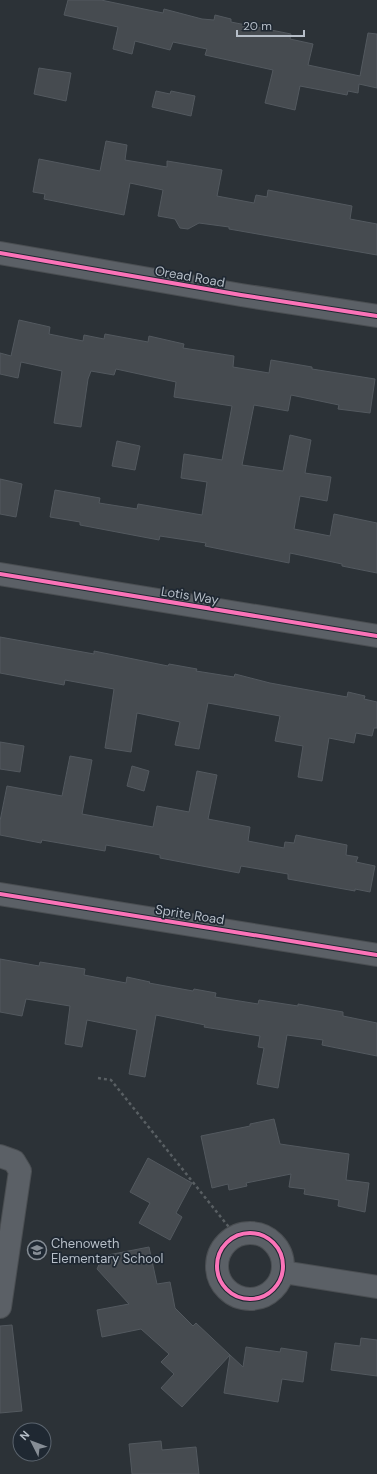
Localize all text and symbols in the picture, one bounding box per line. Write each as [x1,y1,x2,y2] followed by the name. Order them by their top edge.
[237,12,304,38] scale bar
[243,18,272,34] text: 20 m
[153,262,226,291] street label: Oread Road
[160,583,220,608] street label: Lotis Way
[154,901,226,928] street label: Sprite Road
[51,1235,164,1267] place label: Chenoweth Elementary School
[26,1239,48,1261] school or university icon: Chenoweth Elementary School
[12,1422,52,1462] north arrow
[17,1428,32,1443] text: N

